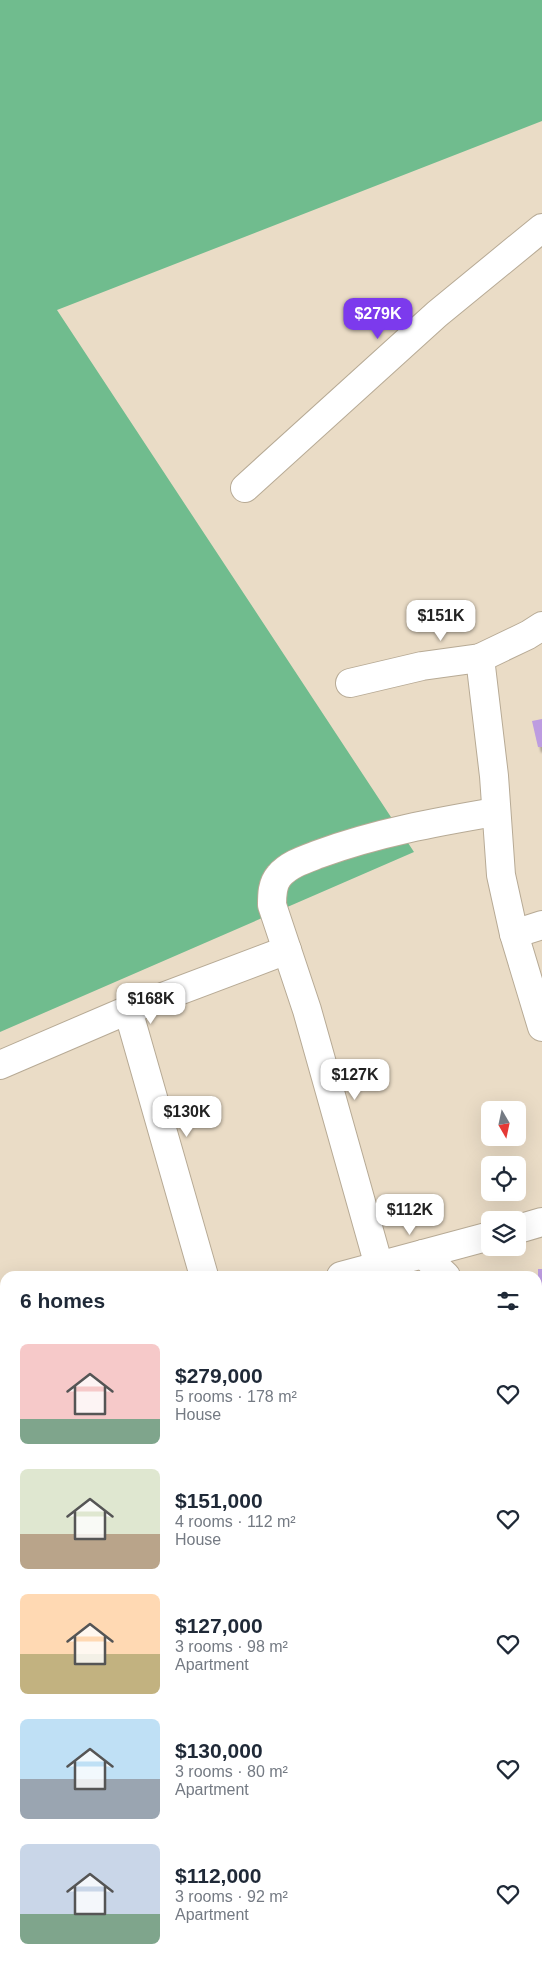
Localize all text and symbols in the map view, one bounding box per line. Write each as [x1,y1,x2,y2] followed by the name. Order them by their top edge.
[343,298,413,340] pin: $279K
[354,305,402,322] text: $279K
[406,600,476,642] pin: $151K
[417,607,465,624] text: $151K
[116,982,186,1025] pin: $168K
[127,990,175,1007] text: $168K
[320,1058,390,1101] pin: $127K
[331,1066,379,1083] text: $127K
[152,1096,222,1138] pin: $130K
[481,1101,526,1146] north arrow
[481,1101,526,1256] map controls
[163,1103,211,1120] text: $130K
[481,1156,526,1201] button: locate
[375,1194,445,1236] pin: $112K
[387,1201,433,1218] text: $112K
[481,1211,526,1256] button: layers
[494,1287,522,1315] icon: filters
[20,1289,105,1312] text: 6 homes
[60,1364,120,1424] icon: home
[175,1364,263,1387] text: $279,000
[494,1380,522,1408] icon: heart
[175,1388,297,1405] text: 5 rooms · 178 m²
[175,1406,221,1423] text: House
[60,1489,120,1549] icon: home
[175,1489,263,1512] text: $151,000
[494,1505,522,1533] icon: heart
[175,1513,296,1530] text: 4 rooms · 112 m²
[175,1531,221,1548] text: House
[60,1614,120,1674] icon: home
[175,1614,263,1637] text: $127,000
[494,1630,522,1658] icon: heart
[175,1638,288,1655] text: 3 rooms · 98 m²
[175,1656,249,1673] text: Apartment
[60,1739,120,1799] icon: home
[175,1739,263,1762] text: $130,000
[494,1755,522,1783] icon: heart
[175,1763,288,1780] text: 3 rooms · 80 m²
[175,1781,249,1798] text: Apartment
[60,1864,120,1924] icon: home
[175,1864,261,1887] text: $112,000
[494,1880,522,1908] icon: heart
[175,1888,288,1905] text: 3 rooms · 92 m²
[175,1906,249,1923] text: Apartment

